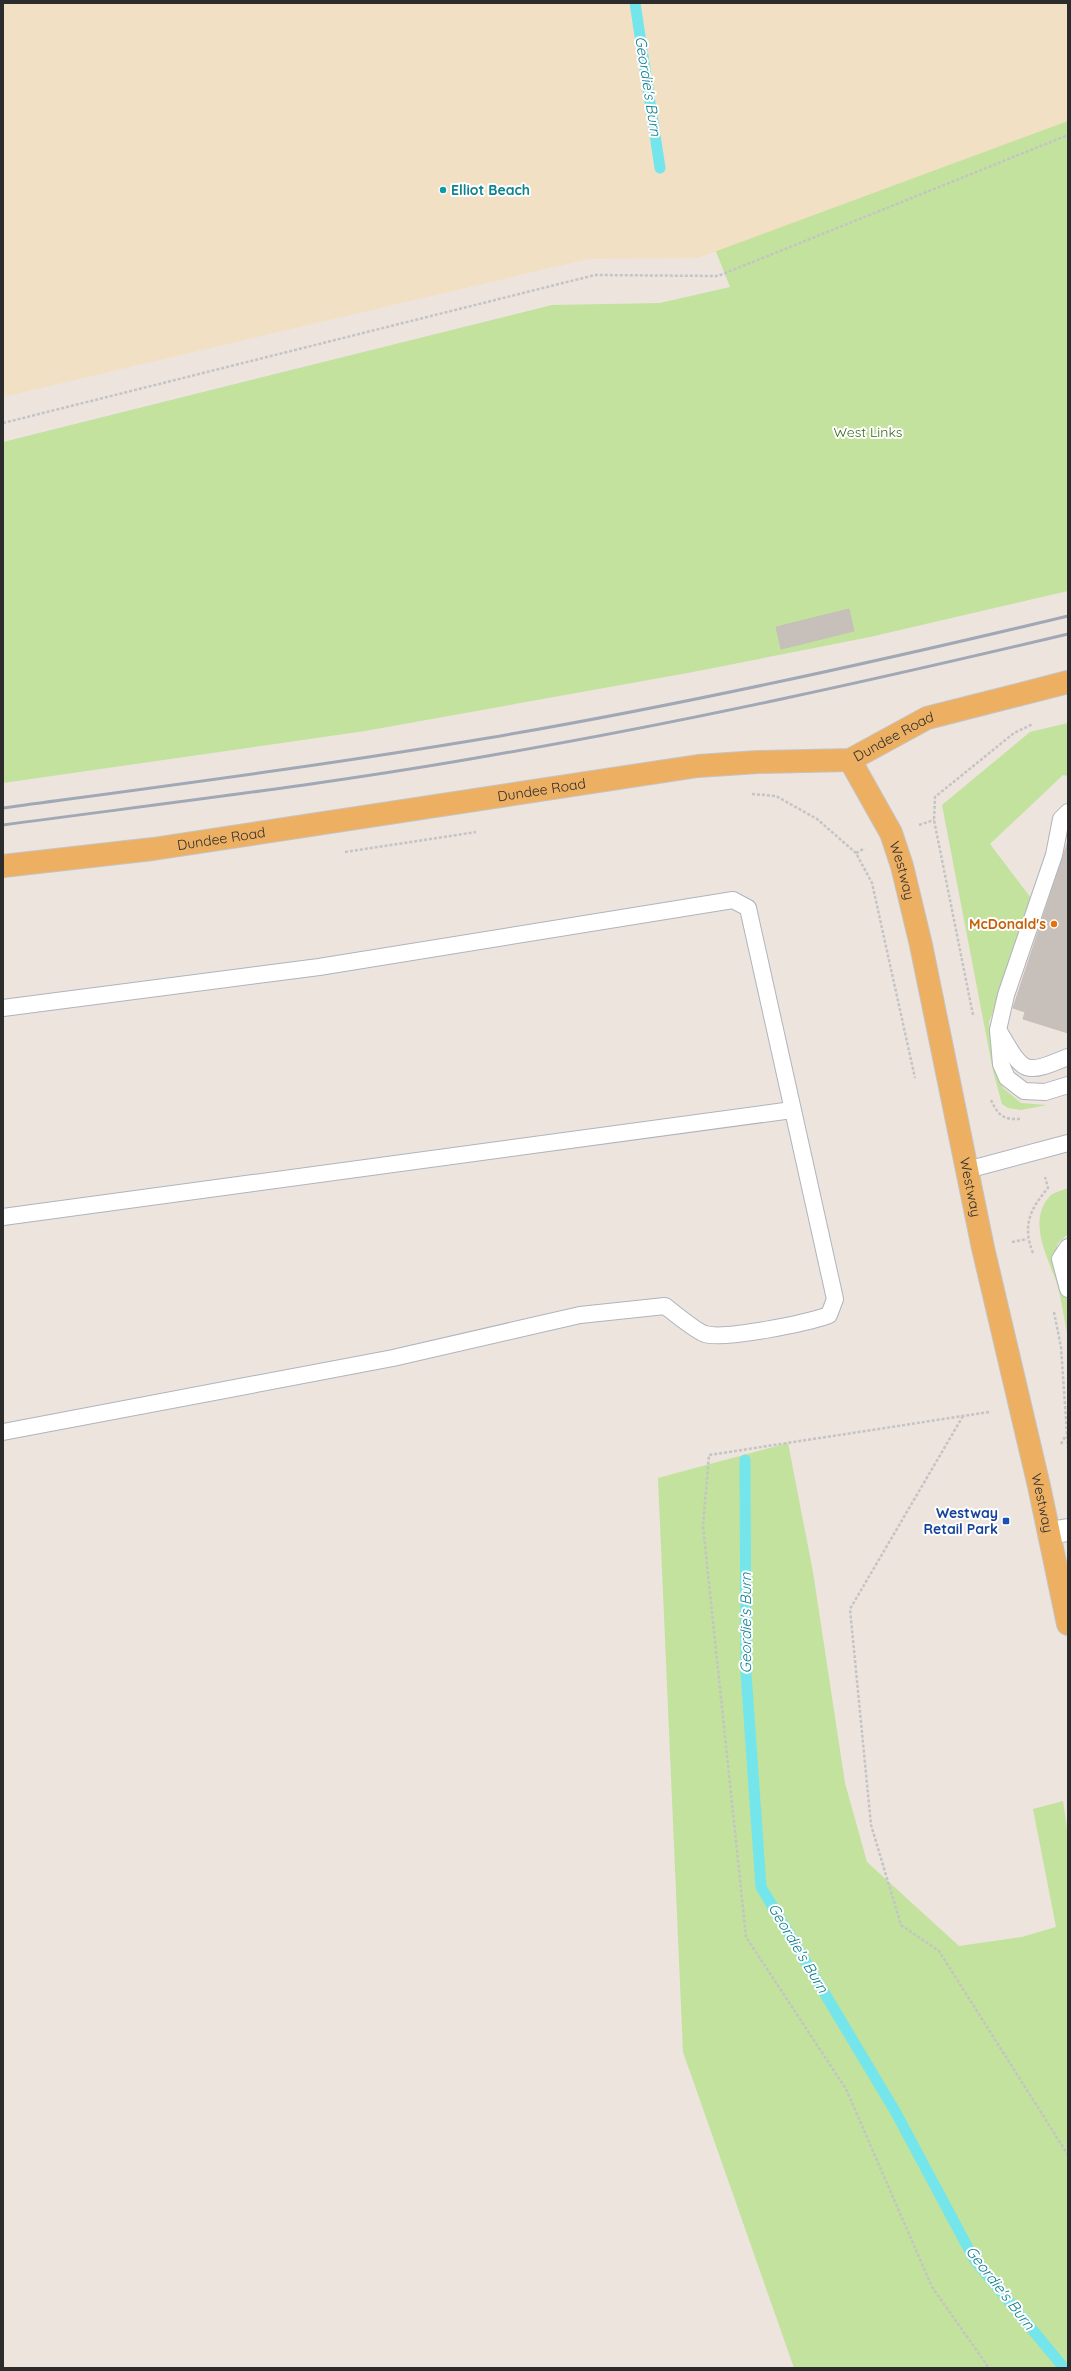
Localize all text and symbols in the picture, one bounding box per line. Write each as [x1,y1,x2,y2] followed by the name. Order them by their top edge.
[631,35,666,138] water label: Geordie's Burn
[451,181,530,199] place label: Elliot Beach
[438,185,448,195] marker: Elliot Beach
[834,423,902,441] park label: West Links
[850,708,935,765] street label: Dundee Road
[496,774,587,805] street label: Dundee Road
[176,823,267,854] street label: Dundee Road
[885,839,919,902] street label: Westway
[969,915,1046,933] place label: McDonald's
[1049,919,1059,929] marker: McDonald's
[956,1156,985,1218] street label: Westway
[1027,1472,1058,1534] street label: Westway
[923,1504,998,1538] place label: Westway Retail Park
[1001,1516,1011,1526] marker: Westway Retail Park
[736,1572,755,1673] water label: Geordie's Burn
[764,1900,833,1996] water label: Geordie's Burn
[962,2242,1039,2334] water label: Geordie's Burn

